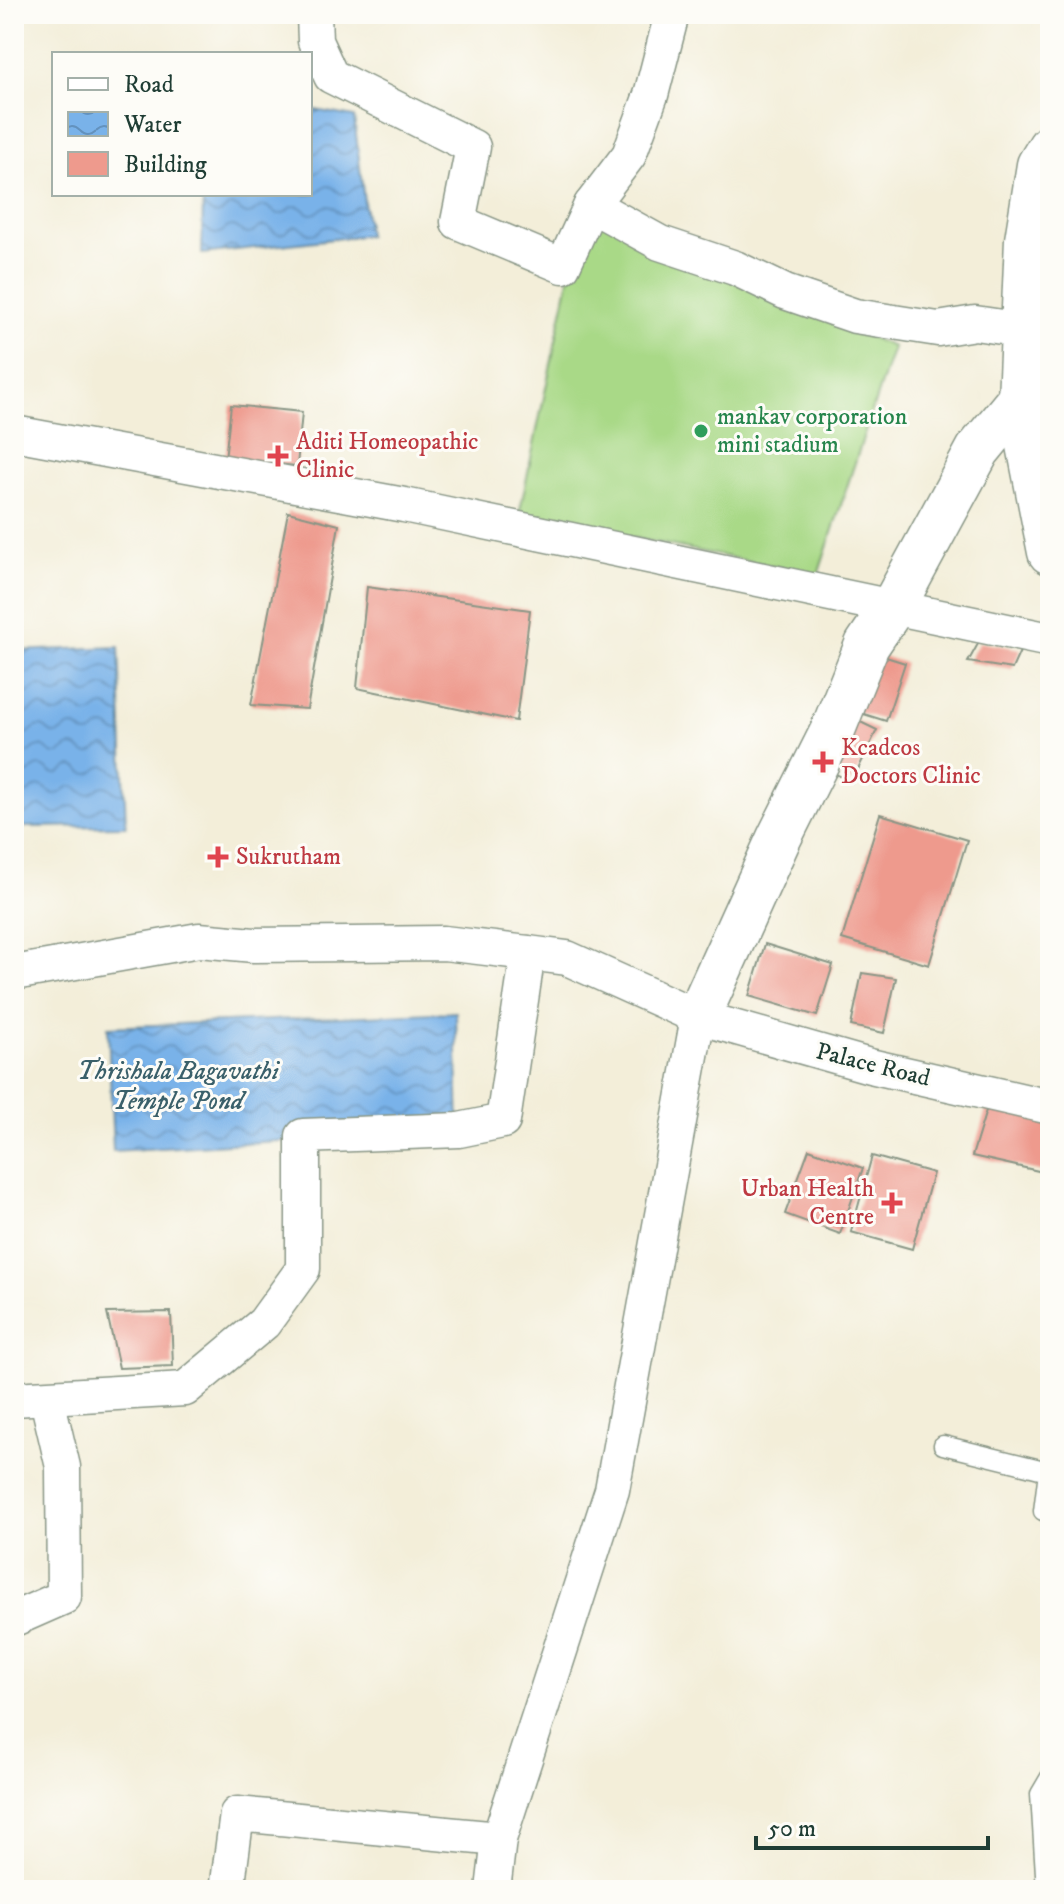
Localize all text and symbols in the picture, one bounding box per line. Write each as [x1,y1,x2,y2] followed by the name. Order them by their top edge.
[52,52,312,196] legend
[124,70,174,100] text: Road
[123,110,181,140] text: Water
[124,150,207,180] text: Building
[717,402,908,460] place label: mankav corporation mini stadium
[692,422,710,440] marker: mankav corporation mini stadium
[296,427,478,485] place label: Aditi Homeopathic Clinic
[267,445,289,467] marker: Aditi Homeopathic Clinic
[841,733,981,791] place label: Kcadcos Doctors Clinic
[812,751,834,773] marker: Kcadcos Doctors Clinic
[236,842,341,872] place label: Sukrutham
[207,846,229,868] marker: Sukrutham
[813,1036,933,1094] street label: Palace Road
[77,1055,281,1118] water label: Thrishala Bagavathi Temple Pond
[741,1174,874,1232] place label: Urban Health Centre
[881,1192,903,1214] marker: Urban Health Centre
[756,1800,988,1850] scale bar
[768,1814,816,1844] text: 50 m

